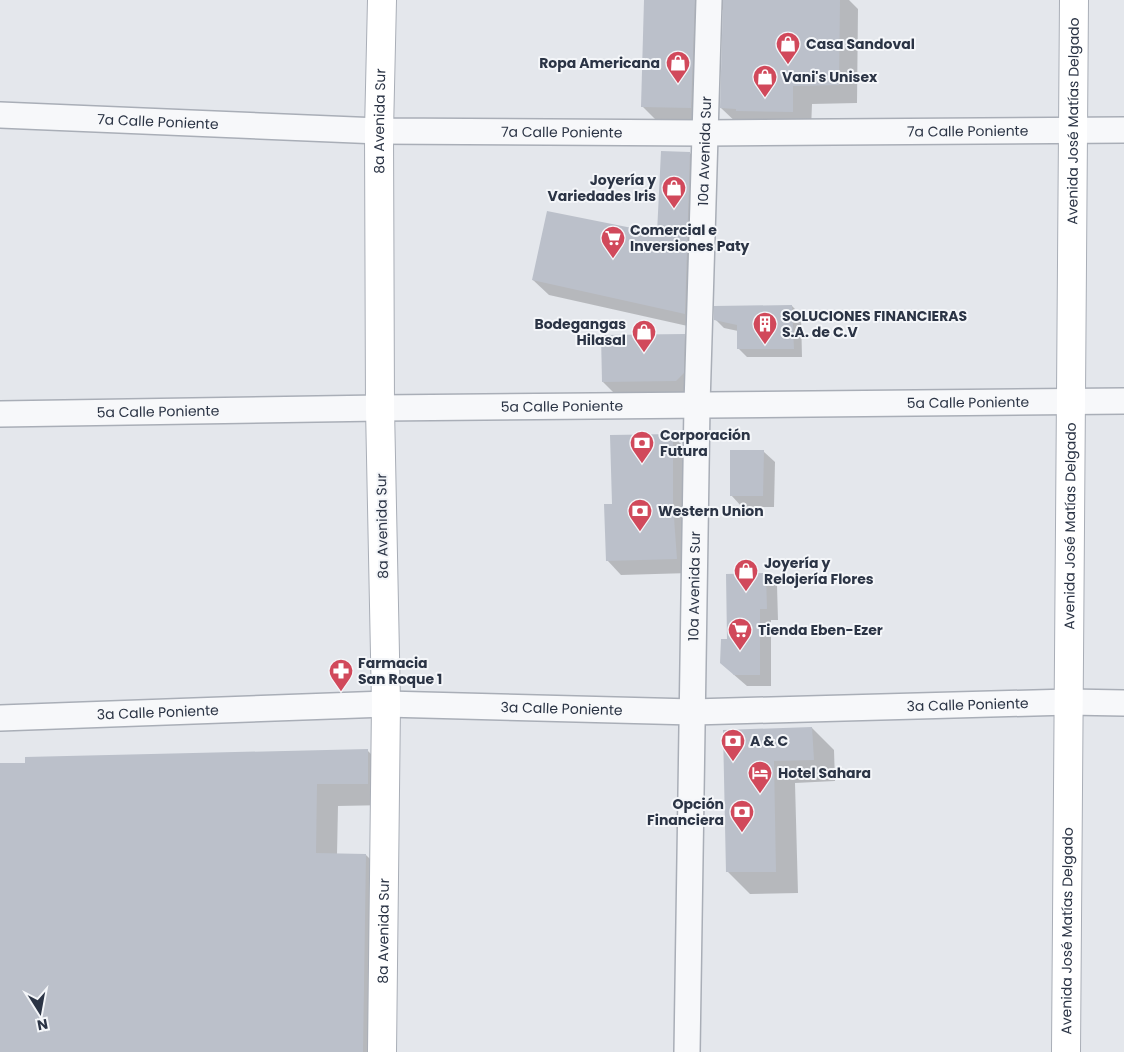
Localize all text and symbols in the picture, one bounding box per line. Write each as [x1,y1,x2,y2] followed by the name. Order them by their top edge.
[1062,17,1084,225] street label: Avenida José Matías Delgado
[775,31,801,65] shop icon: Casa Sandoval
[806,34,915,54] place label: Casa Sandoval
[665,50,691,84] shop icon: Ropa Americana
[539,53,660,73] place label: Ropa Americana
[752,64,778,98] shop icon: Vani's Unisex
[782,67,878,87] place label: Vani's Unisex
[369,68,390,174] street label: 8a Avenida Sur
[693,96,716,206] street label: 10a Avenida Sur
[97,109,219,134] street label: 7a Calle Poniente
[907,121,1029,142] street label: 7a Calle Poniente
[501,122,623,142] street label: 7a Calle Poniente
[548,170,656,206] place label: Joyería y Variedades Iris
[661,175,687,209] shop icon: Joyería y Variedades Iris
[630,220,750,256] place label: Comercial e Inversiones Paty
[600,225,626,259] supermarket icon: Comercial e Inversiones Paty
[782,306,968,342] place label: SOLUCIONES FINANCIERAS S.A. de C.V
[752,311,778,345] building icon: SOLUCIONES FINANCIERAS S.A. de C.V
[534,314,626,350] place label: Bodegangas Hilasal
[631,319,657,353] shop icon: Bodegangas Hilasal
[907,392,1030,413] street label: 5a Calle Poniente
[501,396,624,417] street label: 5a Calle Poniente
[97,401,220,422] street label: 5a Calle Poniente
[1059,422,1081,630] street label: Avenida José Matías Delgado
[660,425,750,461] place label: Corporación Futura
[629,430,655,464] bank icon: Corporación Futura
[371,473,393,579] street label: 8a Avenida Sur
[627,498,653,532] bank icon: Western Union
[658,501,764,521] place label: Western Union
[683,531,705,641] street label: 10a Avenida Sur
[764,553,874,589] place label: Joyería y Relojería Flores
[733,558,759,592] shop icon: Joyería y Relojería Flores
[727,617,753,651] supermarket icon: Tienda Eben-Ezer
[758,620,883,640] place label: Tienda Eben-Ezer
[358,653,442,689] place label: Farmacia San Roque 1
[328,658,354,692] pharmacy icon: Farmacia San Roque 1
[906,693,1029,716] street label: 3a Calle Poniente
[500,697,623,720] street label: 3a Calle Poniente
[97,700,220,724] street label: 3a Calle Poniente
[720,728,746,762] bank icon: A & C
[750,731,788,751] place label: A & C
[747,760,773,794] hotel icon: Hotel Sahara
[778,763,871,783] place label: Hotel Sahara
[647,794,724,830] place label: Opción Financiera
[729,799,755,833] bank icon: Opción Financiera
[1056,827,1078,1035] street label: Avenida José Matías Delgado
[373,878,394,984] street label: 8a Avenida Sur
[15,987,65,1037] north arrow
[35,1014,50,1036] text: N

